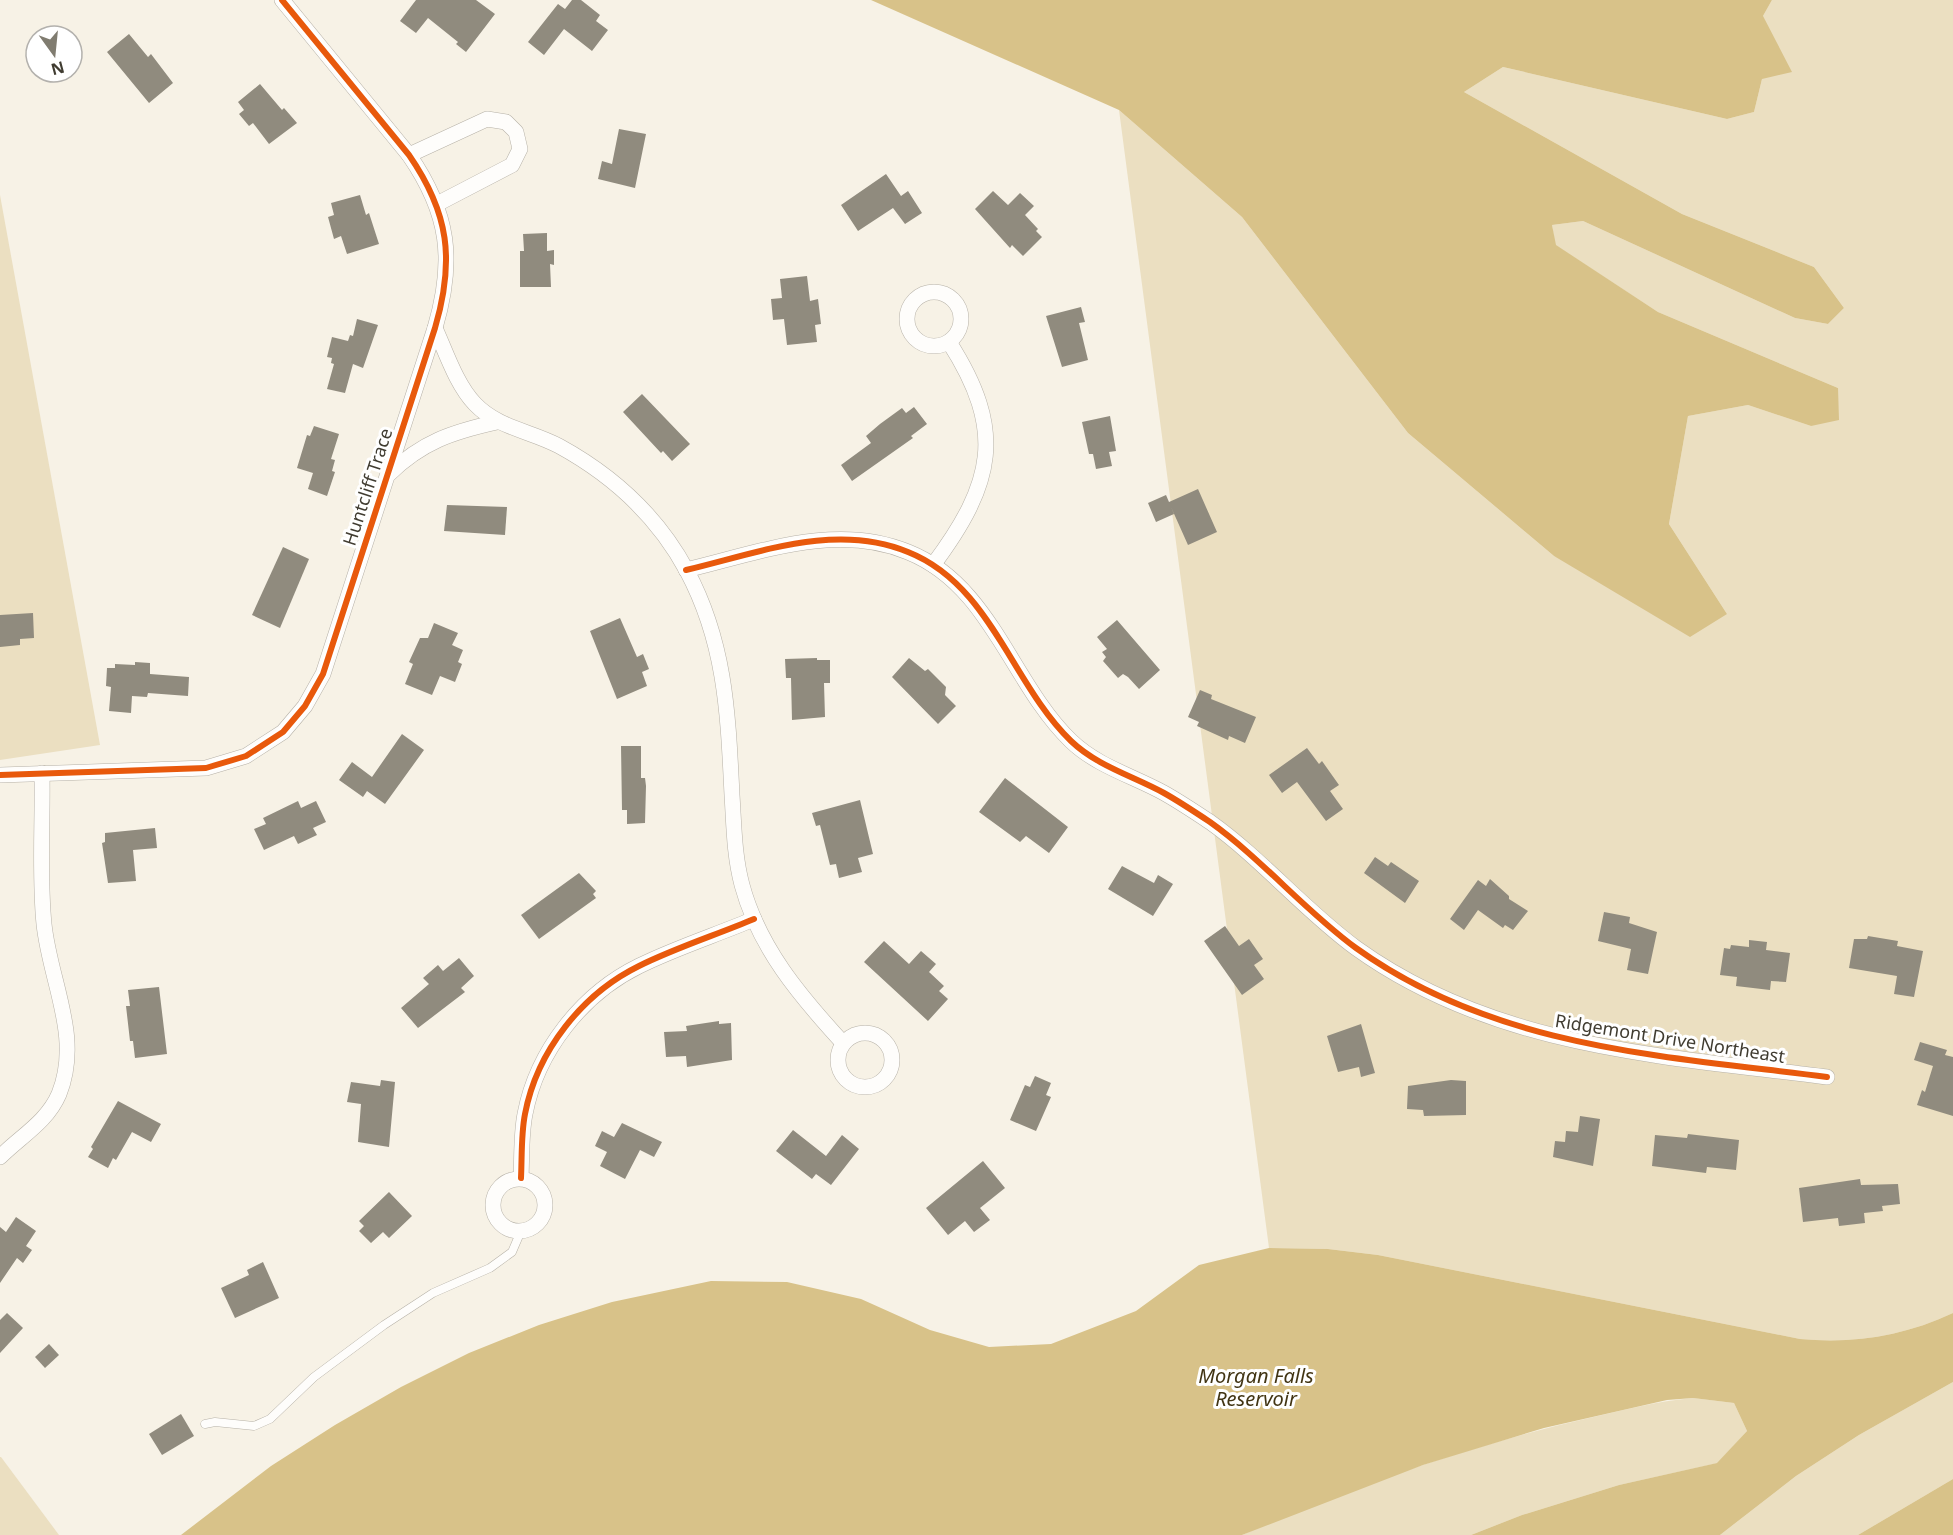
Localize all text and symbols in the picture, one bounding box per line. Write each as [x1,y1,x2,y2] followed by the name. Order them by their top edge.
[24,24,84,84] north arrow
[49,56,67,81] text: N
[337,425,397,548] street label: Huntcliff Trace
[1554,1008,1787,1068] street label: Ridgemont Drive Northeast
[1198,1362,1314,1412] water label: Morgan Falls Reservoir

